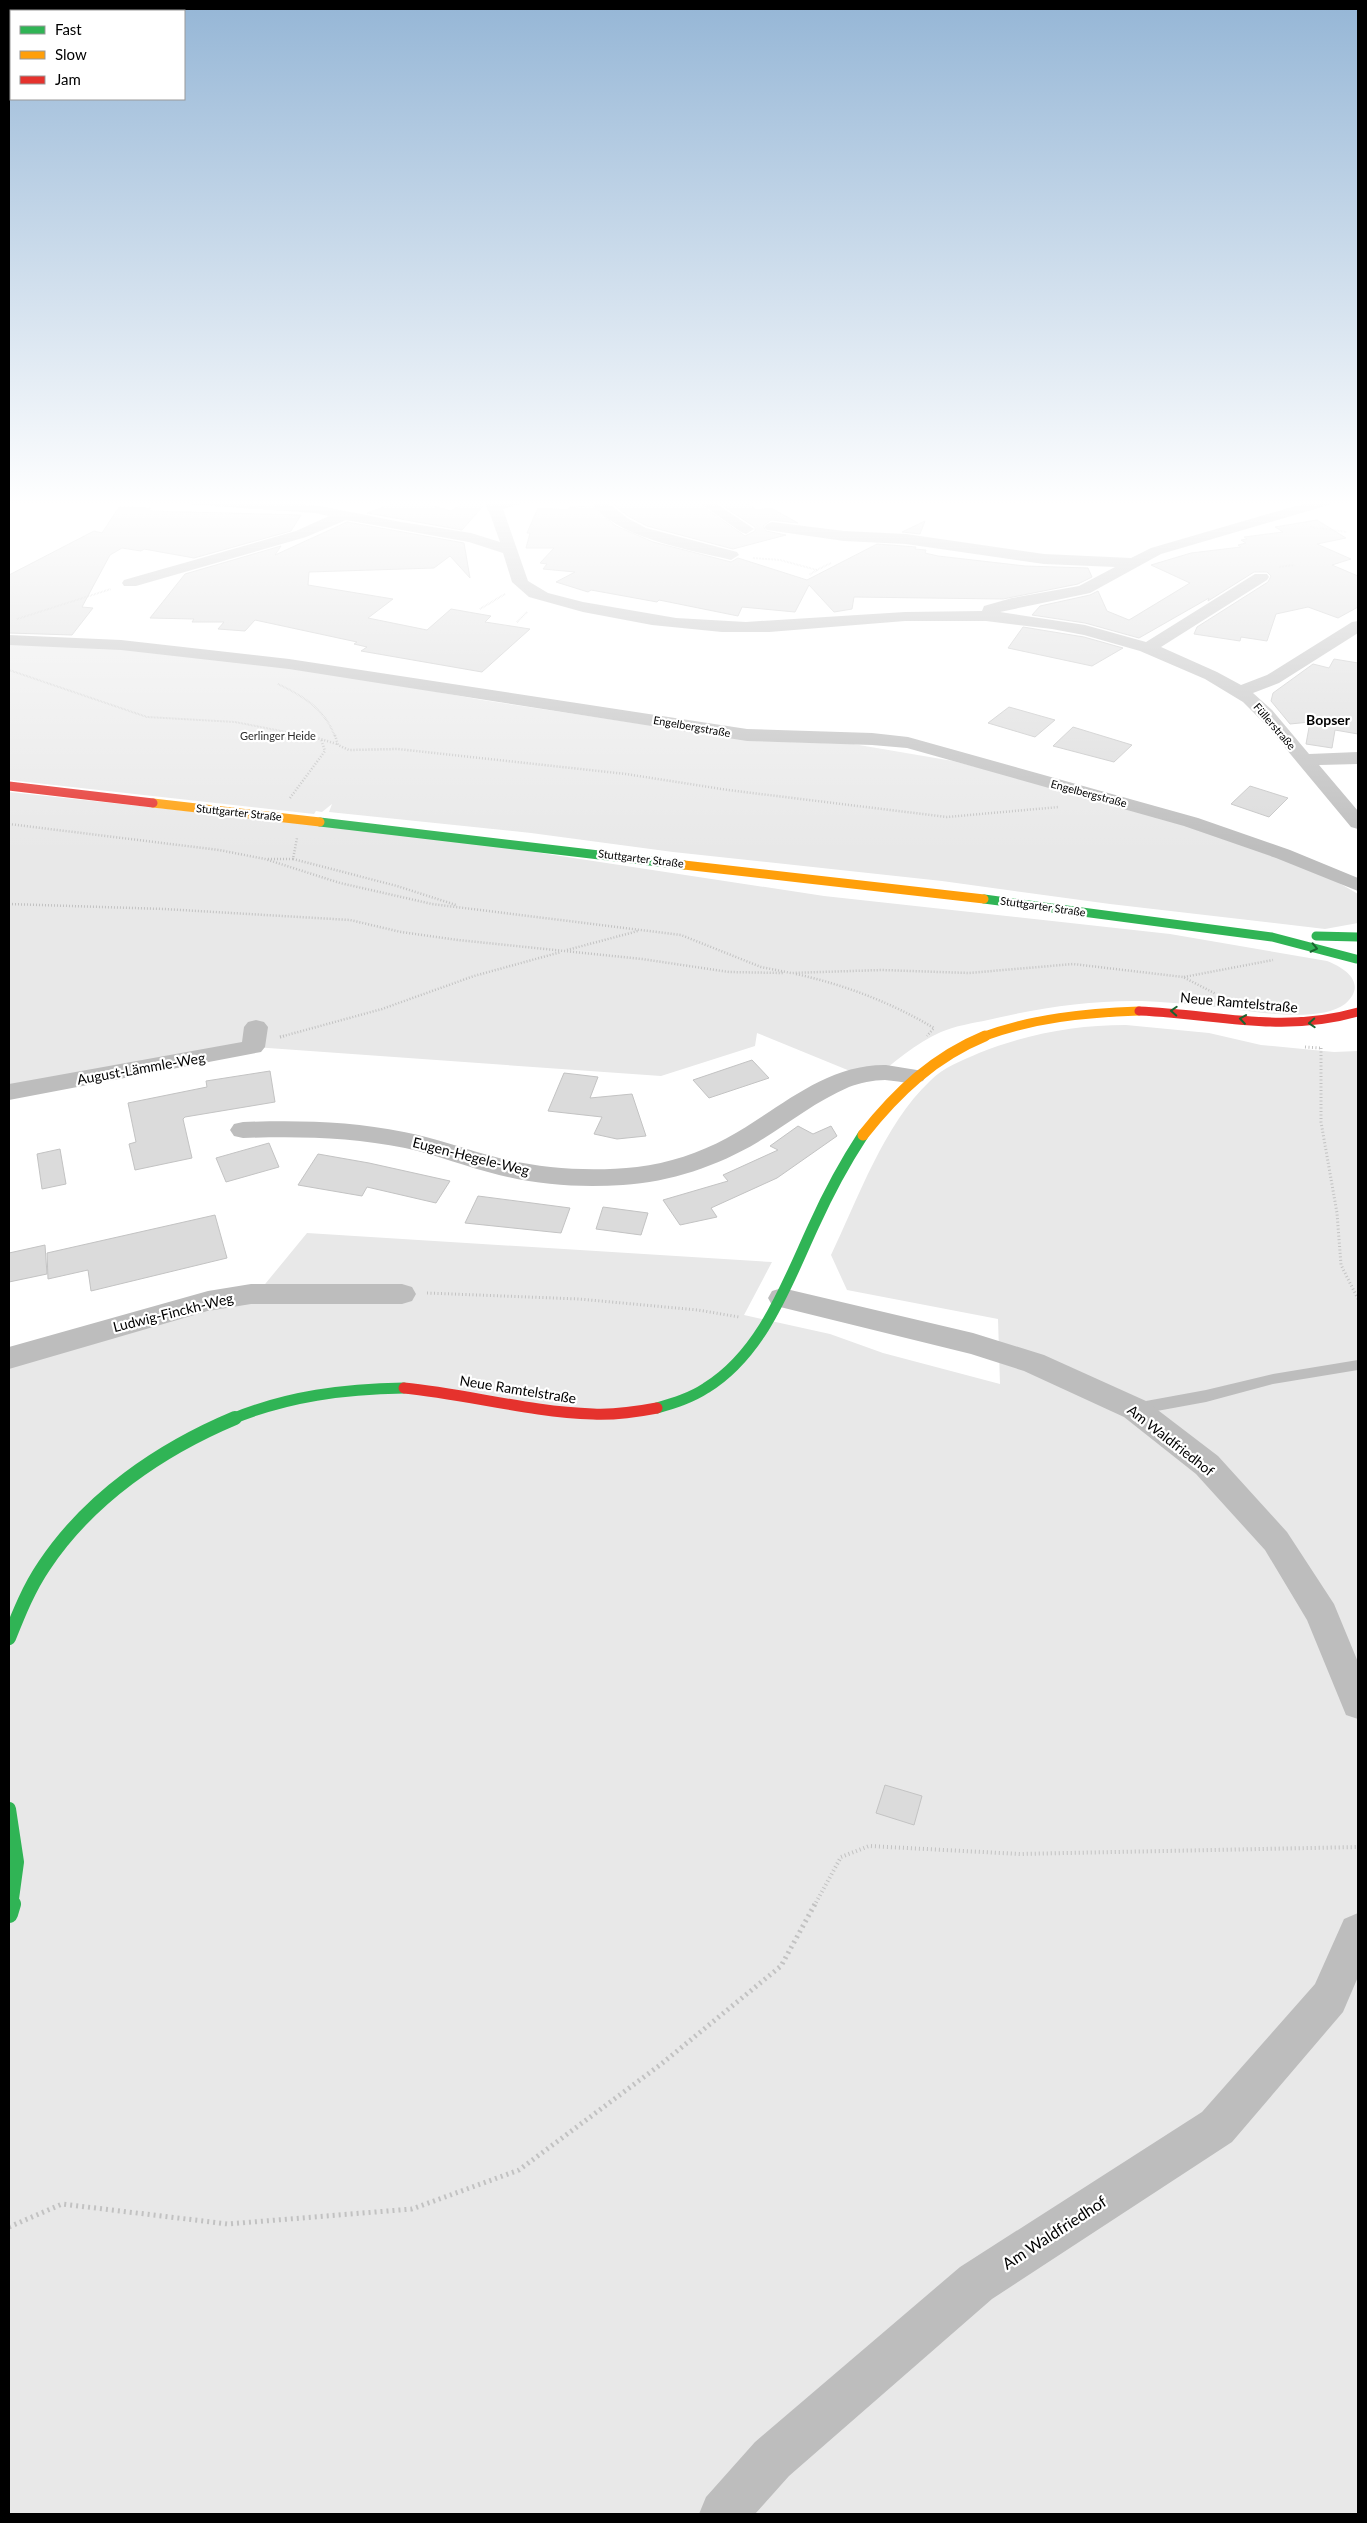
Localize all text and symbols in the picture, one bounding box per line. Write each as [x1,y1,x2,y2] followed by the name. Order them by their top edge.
[10,10,185,100] legend
[55,20,82,38] text: Fast
[55,45,87,63] text: Slow
[55,70,81,88] text: Jam
[1251,700,1299,752] street label: Füllerstraße
[1306,711,1351,728] district label: Bopser
[652,713,732,739] street label: Engelbergstraße
[240,729,316,742] park label: Gerlinger Heide
[1050,777,1129,809] street label: Engelbergstraße
[196,801,283,823] street label: Stuttgarter Straße
[597,846,685,870] street label: Stuttgarter Straße
[999,894,1087,918] street label: Stuttgarter Straße
[1310,942,1319,953] one-way arrow
[1180,988,1298,1016] street label: Neue Ramtelstraße
[1169,1006,1177,1017] one-way arrow
[1239,1014,1247,1025] one-way arrow
[1308,1017,1316,1028] one-way arrow
[76,1048,206,1088] street label: August-Lämmle-Weg
[411,1133,531,1179] street label: Eugen-Hegele-Weg
[111,1289,235,1335] street label: Ludwig-Finckh-Weg
[458,1371,578,1407] street label: Neue Ramtelstraße
[1124,1401,1218,1479] street label: Am Waldfriedhof
[998,2191,1110,2273] street label: Am Waldfriedhof

